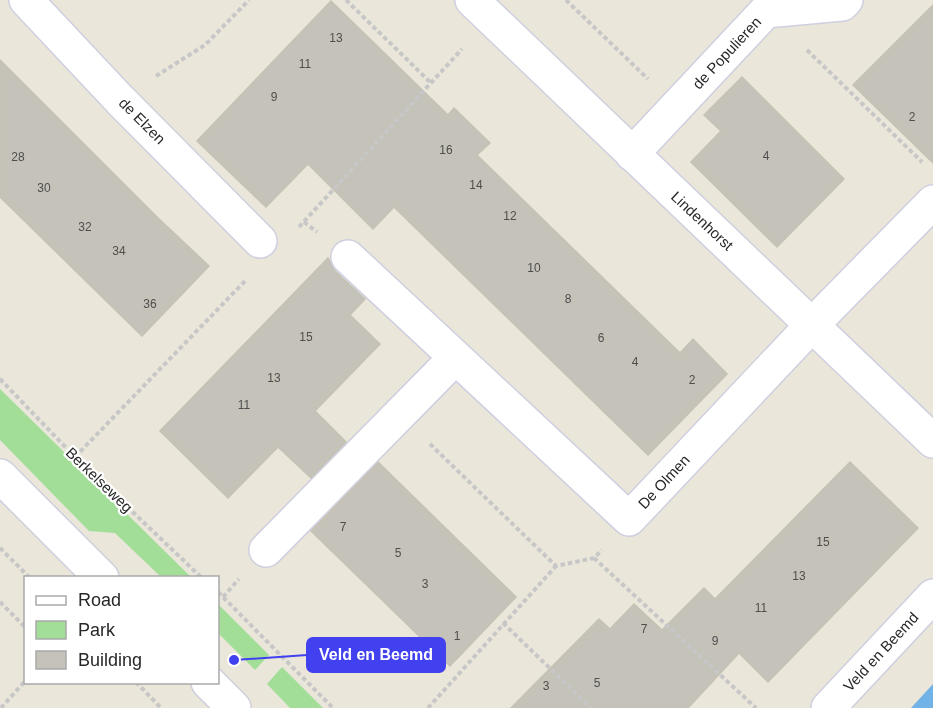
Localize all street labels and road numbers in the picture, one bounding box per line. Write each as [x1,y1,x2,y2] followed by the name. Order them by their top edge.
[689,13,764,92] street label: de Populieren
[116,94,169,147] street label: de Elzen
[668,188,737,254] street label: Lindenhorst
[63,444,136,516] street label: Berkelseweg
[634,451,693,512] street label: De Olmen
[840,609,922,695] street label: Veld en Beemd

